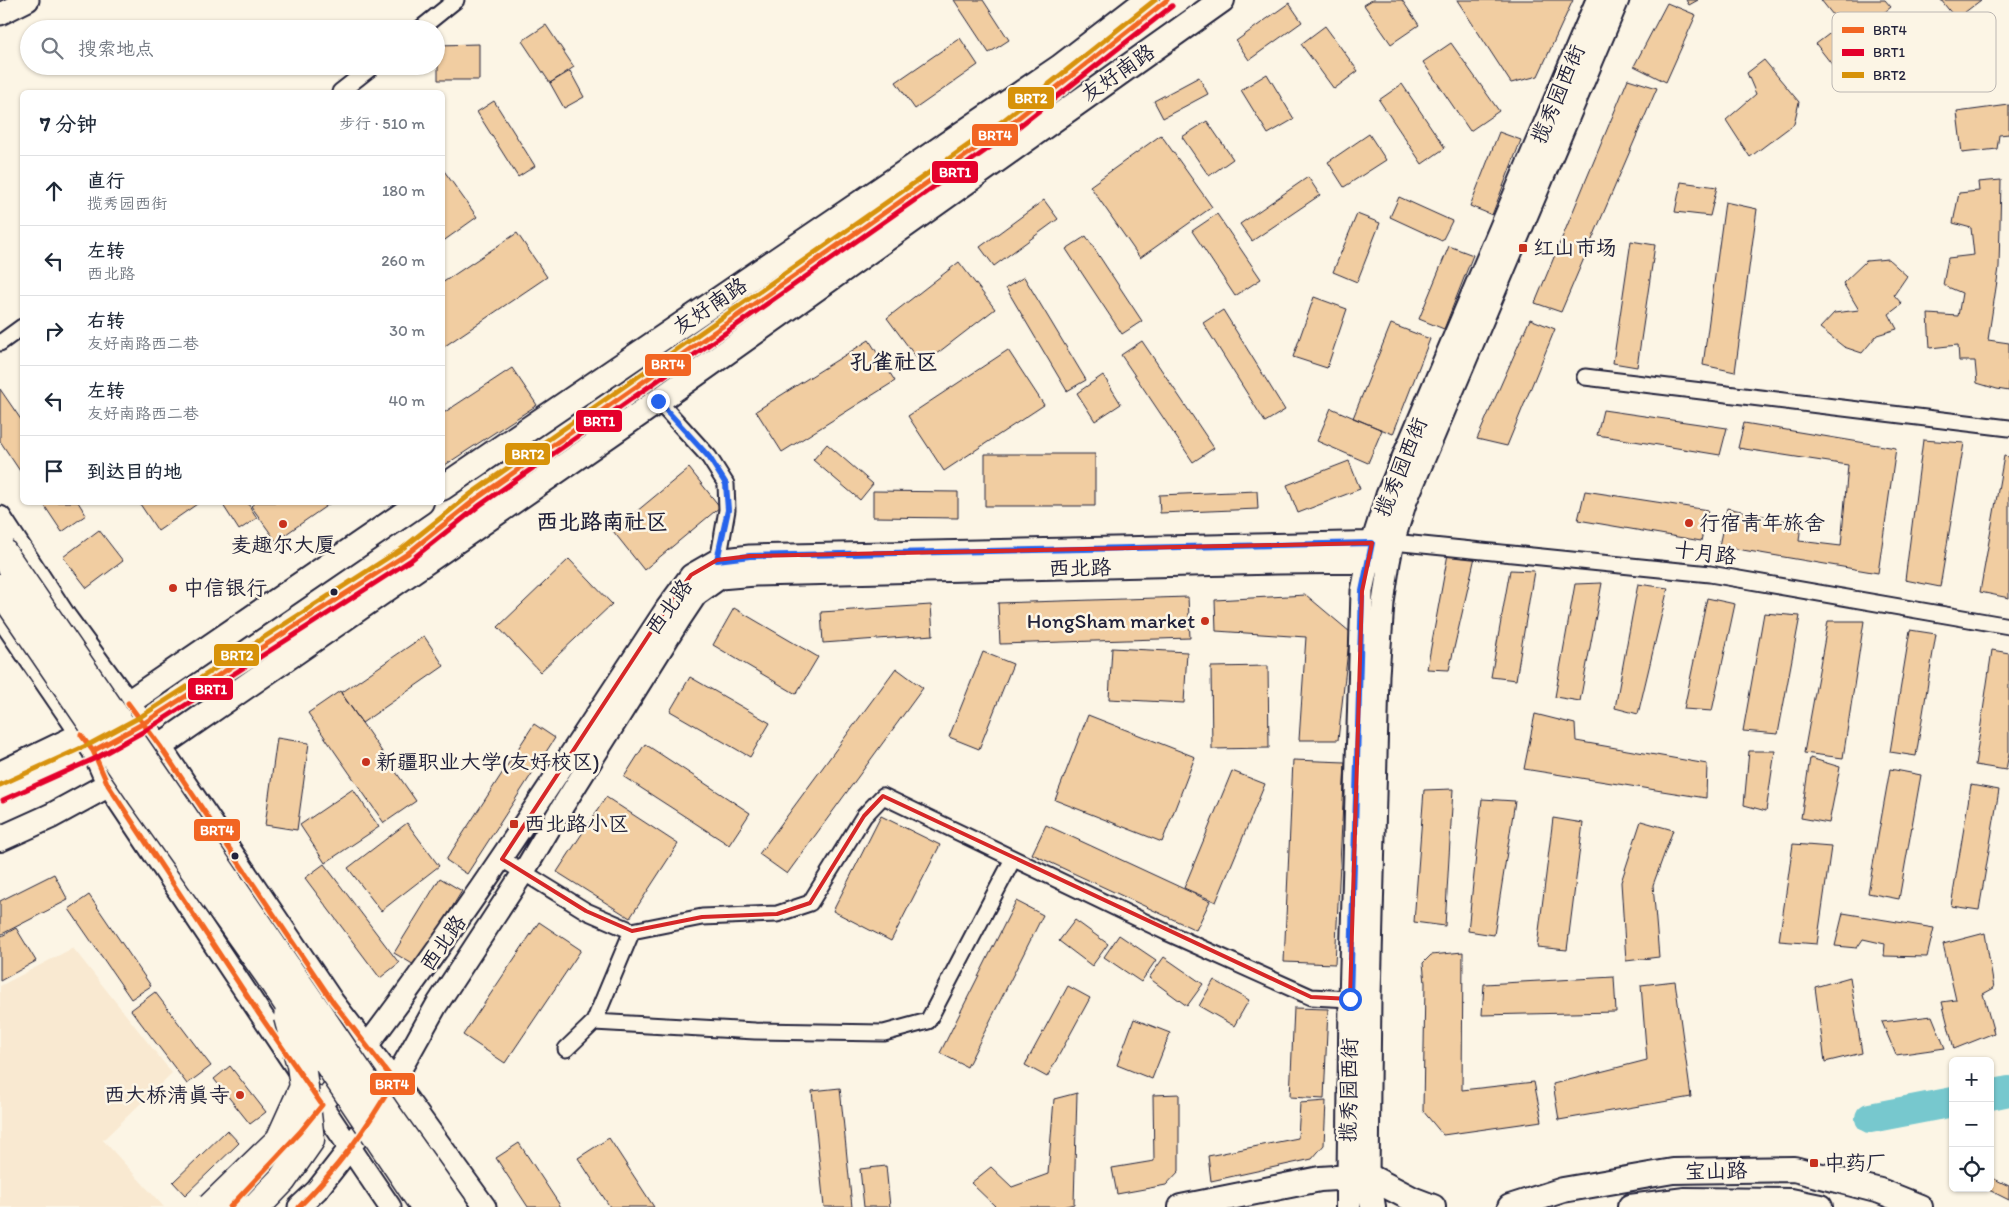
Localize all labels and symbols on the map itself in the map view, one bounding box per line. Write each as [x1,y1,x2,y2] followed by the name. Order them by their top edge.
[1832,12,1996,92] legend
[1873,22,1908,39] text: BRT4
[1076,38,1159,107] street label: 友好南路
[1526,41,1590,147] street label: 揽秀园西街
[1873,44,1906,61] text: BRT1
[1873,67,1907,84] text: BRT2
[1007,86,1055,110] line badge: BRT2
[1015,90,1048,107] text: BRT2
[971,123,1019,147] line badge: BRT4
[978,127,1013,144] text: BRT4
[931,160,979,184] line badge: BRT1
[939,164,972,181] text: BRT1
[1533,235,1617,260] place label: 红山市场
[1517,242,1529,254] marker: 红山市场
[668,272,752,339] street label: 友好南路
[850,348,938,375] district label: 孔雀社区
[644,353,692,377] line badge: BRT4
[651,356,686,373] text: BRT4
[647,390,670,413] route end
[575,409,623,433] line badge: BRT1
[583,413,616,430] text: BRT1
[1369,413,1432,520] street label: 揽秀园西街
[504,442,551,466] line badge: BRT2
[512,446,545,463] text: BRT2
[536,508,668,535] district label: 西北路南社区
[1699,510,1825,535] place label: 行宿青年旅舍
[1683,517,1695,529] marker: 行宿青年旅舍
[277,518,289,530] marker: 麦趣尔大厦
[231,532,336,557] place label: 麦趣尔大厦
[1672,536,1738,569] street label: 十月路
[1048,554,1112,581] street label: 西北路
[640,574,697,640] street label: 西北路
[183,575,267,600] place label: 中信银行
[167,582,179,594] marker: 中信银行
[329,587,339,597] unlabelled marker
[1027,608,1195,633] place label: HongSham market
[1199,615,1211,627] marker: HongSham market
[213,643,260,667] line badge: BRT2
[221,647,254,664] text: BRT2
[187,677,234,701] line badge: BRT1
[195,681,228,698] text: BRT1
[376,749,600,774] place label: 新疆职业大学(友好校区)
[360,756,372,768] marker: 新疆职业大学(友好校区)
[524,811,629,836] place label: 西北路小区
[193,818,241,842] line badge: BRT4
[508,818,520,830] marker: 西北路小区
[200,822,235,839] text: BRT4
[230,851,240,861] unlabelled marker
[414,910,471,976] street label: 西北路
[1339,988,1362,1011] route start
[1335,1037,1362,1143] street label: 揽秀园西街
[369,1072,416,1096] line badge: BRT4
[375,1076,410,1093] text: BRT4
[104,1082,230,1107] place label: 西大桥清真寺
[234,1089,246,1101] marker: 西大桥清真寺
[1824,1150,1887,1175] place label: 中药厂
[1684,1157,1748,1184] street label: 宝山路
[1808,1157,1820,1169] marker: 中药厂

